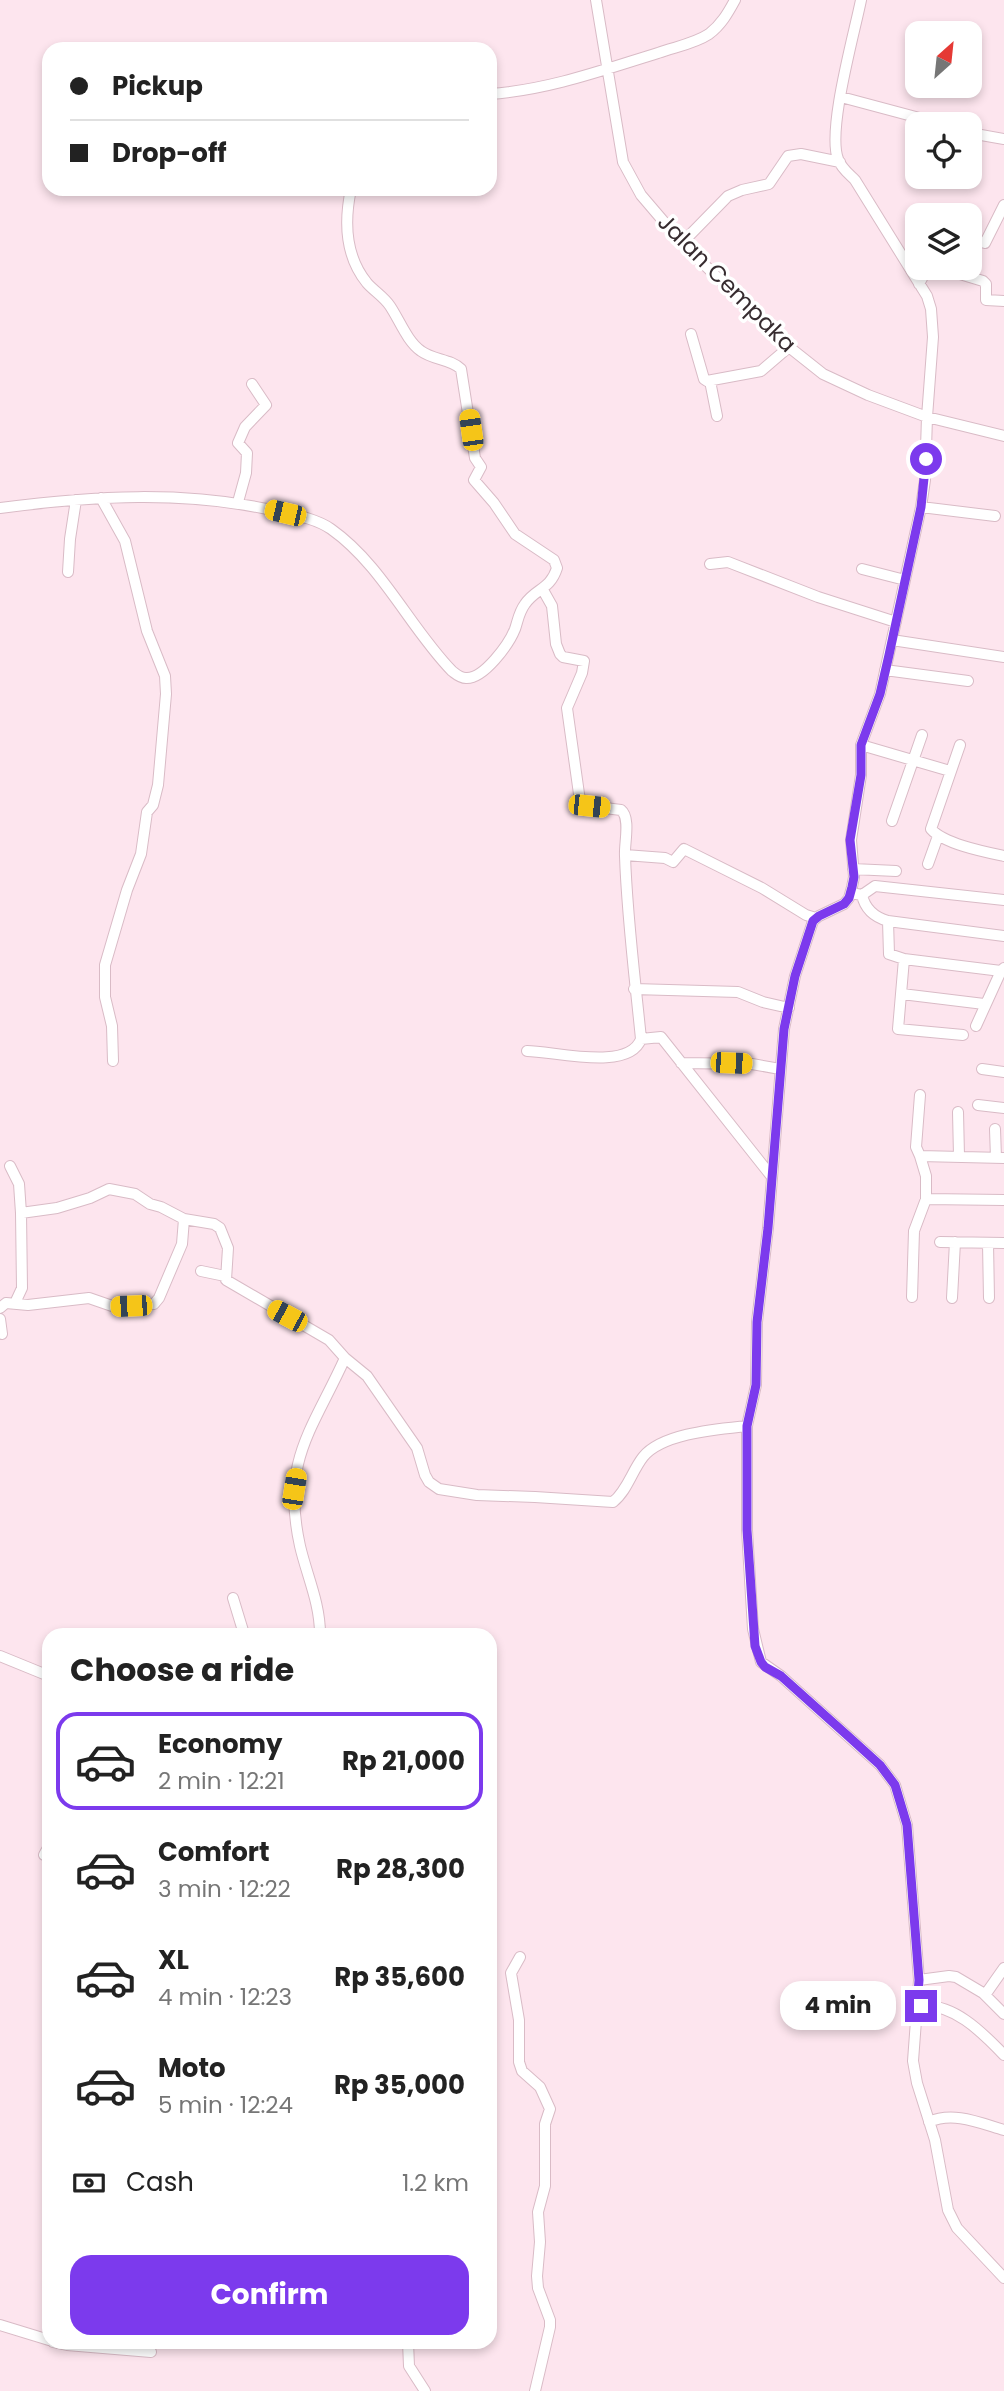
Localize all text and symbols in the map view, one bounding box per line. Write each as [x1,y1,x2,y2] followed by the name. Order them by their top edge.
[905,21,982,98] north arrow
[905,21,982,280] map controls
[112,68,203,104] text: Pickup
[905,112,982,189] button: locate
[112,135,227,171] text: Drop-off
[905,203,982,280] button: layers
[651,207,803,359] street label: Jalan Cempaka
[458,408,485,452] car
[910,443,942,475] route start
[263,498,308,528] car
[568,793,611,819] car
[710,1052,753,1074] car
[110,1295,153,1317] car
[264,1297,311,1335] car
[281,1467,308,1511] car
[70,1647,294,1692] text: Choose a ride
[158,1726,282,1762] text: Economy
[74,1730,137,1793] icon: car
[342,1743,465,1779] text: Rp 21,000
[158,1765,285,1797] text: 2 min · 12:21
[158,1834,270,1870] text: Comfort
[74,1838,137,1901] icon: car
[336,1851,465,1887] text: Rp 28,300
[158,1873,291,1905] text: 3 min · 12:22
[158,1942,189,1978] text: XL
[74,1946,137,2009] icon: car
[334,1959,465,1995] text: Rp 35,600
[158,1981,292,2013] text: 4 min · 12:23
[781,1982,897,2030] callout: 4 min
[804,1989,872,2021] text: 4 min
[905,1990,937,2022] route end
[158,2050,226,2086] text: Moto
[74,2054,137,2117] icon: car
[334,2067,465,2103] text: Rp 35,000
[158,2089,293,2121] text: 5 min · 12:24
[70,2164,108,2202] icon: cash
[126,2164,194,2200] text: Cash
[402,2167,469,2199] text: 1.2 km
[70,2255,469,2335] button: Confirm

